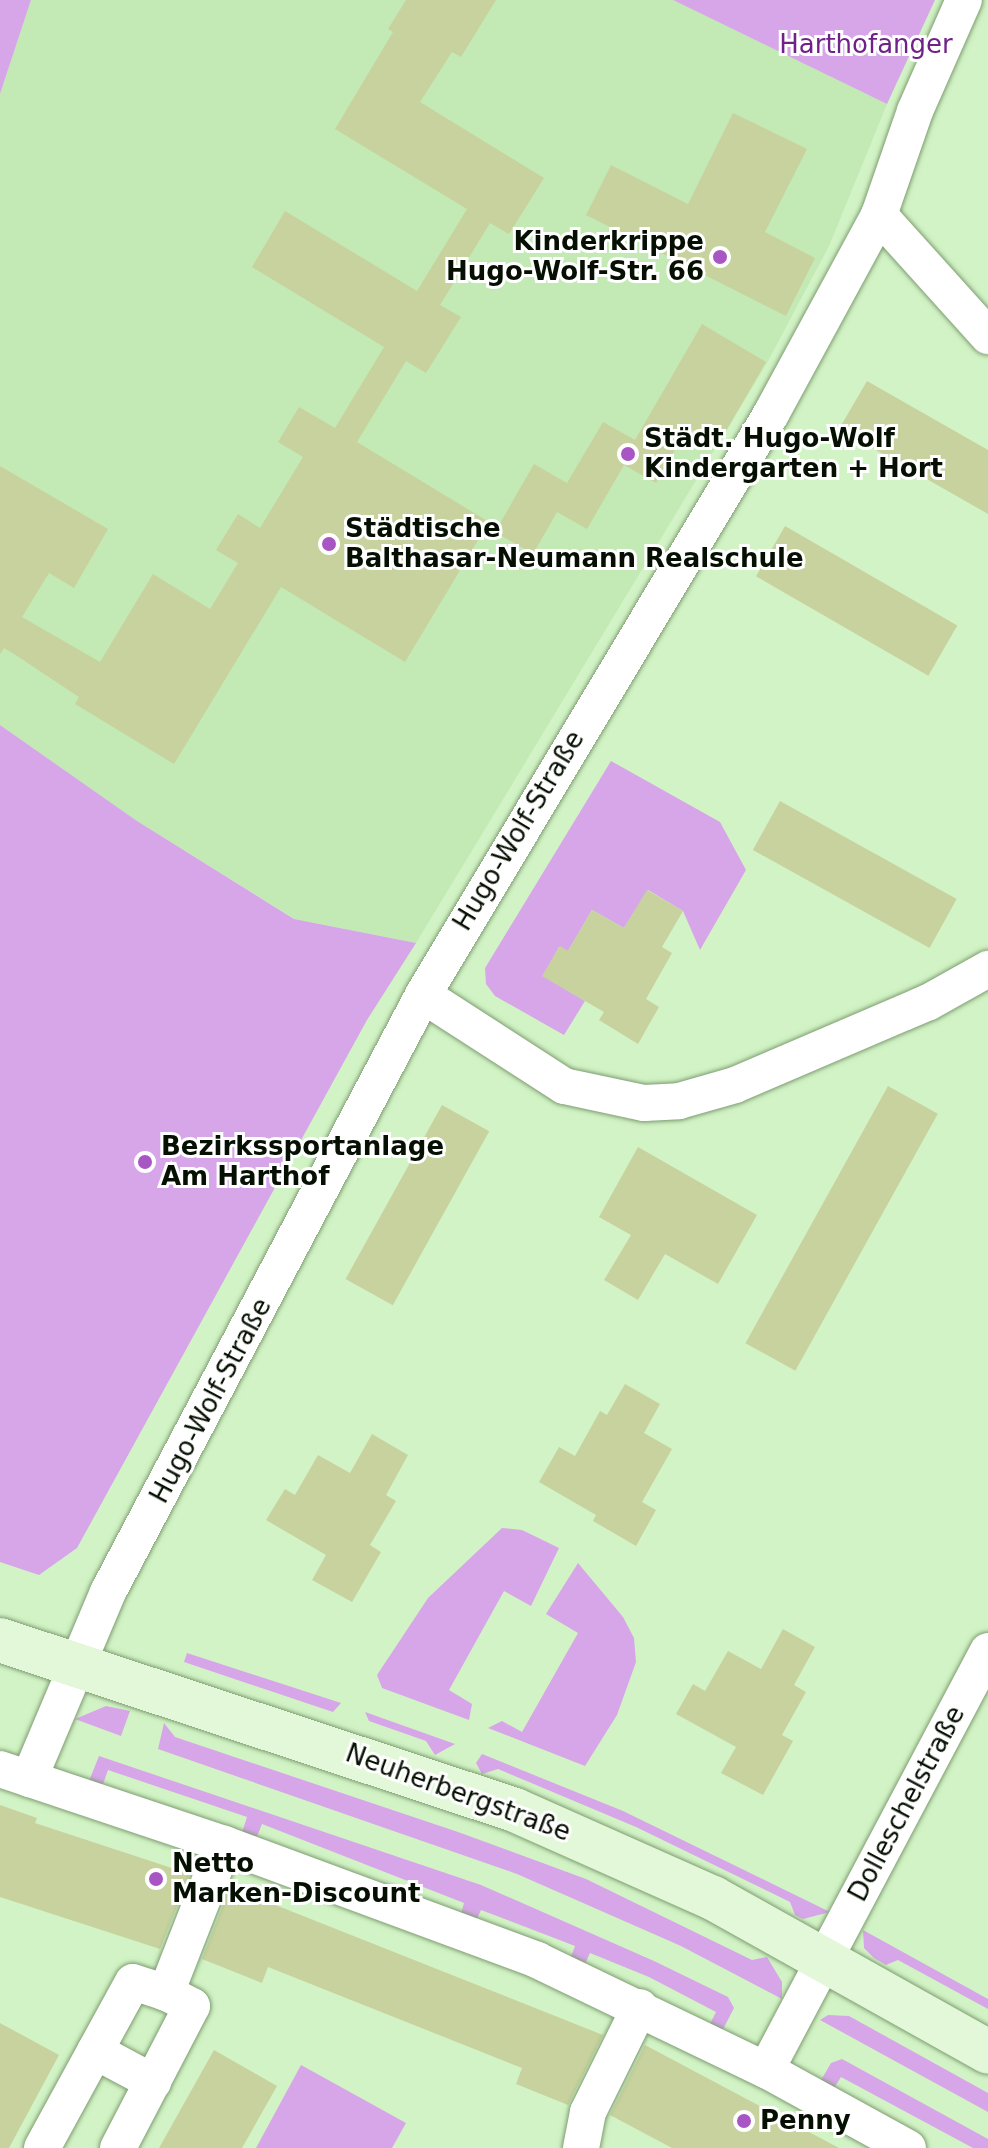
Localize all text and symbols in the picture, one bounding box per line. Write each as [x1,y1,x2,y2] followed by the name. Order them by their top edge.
[779,29,953,61] park label: Harthofanger
[446,226,704,288] place label: Kinderkrippe Hugo-Wolf-Str. 66
[711,248,729,266] marker: Kinderkrippe Hugo-Wolf-Str. 66
[644,423,943,484] place label: Städt. Hugo-Wolf Kindergarten + Hort
[619,445,637,463] marker: Städt. Hugo-Wolf Kindergarten + Hort
[345,513,804,574] place label: Städtische Balthasar-Neumann Realschule
[320,535,338,553] marker: Städtische Balthasar-Neumann Realschule
[447,726,591,936] street label: Hugo-Wolf-Straße
[161,1131,444,1192] place label: Bezirkssportanlage Am Harthof
[136,1153,154,1171] marker: Bezirkssportanlage Am Harthof
[144,1293,278,1509] street label: Hugo-Wolf-Straße
[842,1701,972,1907] street label: Dolleschelstraße
[341,1738,575,1848] street label: Neuherbergstraße
[172,1848,420,1910] place label: Netto Marken-Discount
[147,1870,165,1888] marker: Netto Marken-Discount
[760,2105,851,2137] place label: Penny
[735,2112,753,2130] marker: Penny

